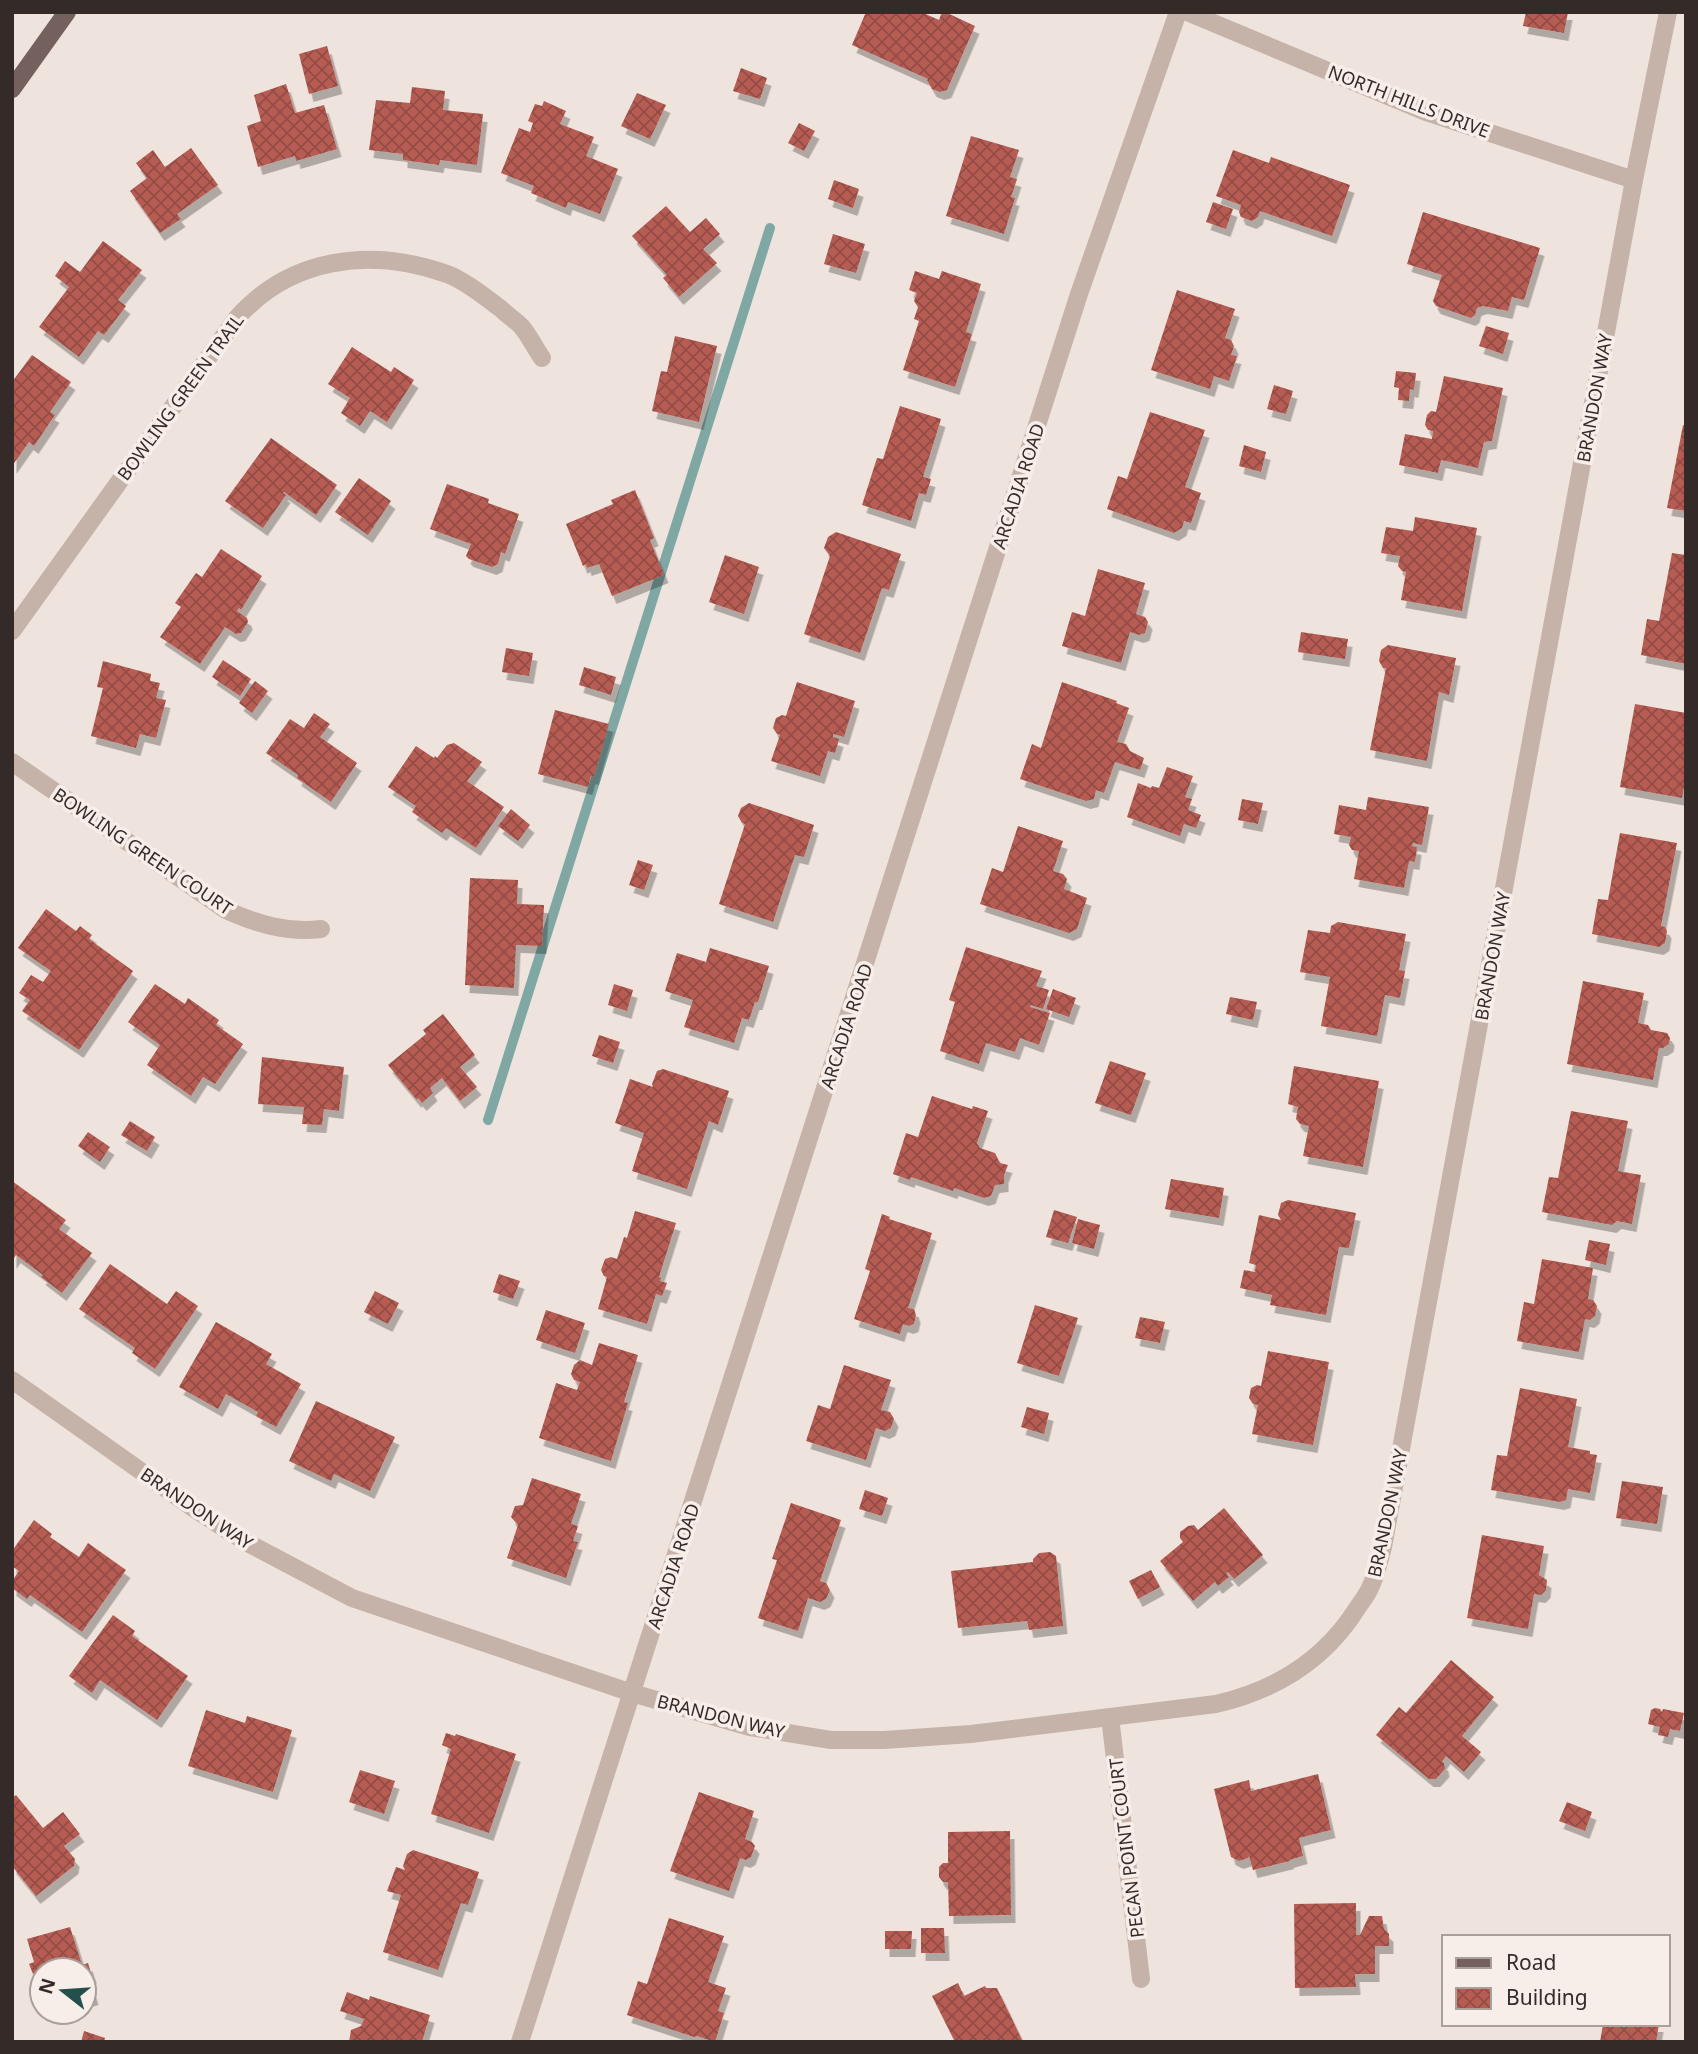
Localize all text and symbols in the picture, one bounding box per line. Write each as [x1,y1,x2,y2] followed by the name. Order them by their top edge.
[1325,59,1493,143] street label: NORTH HILLS DRIVE
[111,309,249,485] street label: BOWLING GREEN TRAIL
[1571,331,1617,464] street label: BRANDON WAY
[986,420,1050,552] street label: ARCADIA ROAD
[49,782,237,920] street label: BOWLING GREEN COURT
[1469,889,1515,1022] street label: BRANDON WAY
[814,960,878,1092] street label: ARCADIA ROAD
[1362,1446,1412,1579] street label: BRANDON WAY
[136,1462,258,1555] street label: BRANDON WAY
[641,1500,705,1632] street label: ARCADIA ROAD
[655,1689,788,1744] street label: BRANDON WAY
[1103,1757,1149,1939] street label: PECAN POINT COURT
[1442,1935,1670,2026] legend
[1506,1948,1556,1976] text: Road
[28,1956,98,2026] north arrow
[32,1975,61,1997] text: N
[1506,1983,1588,2011] text: Building

